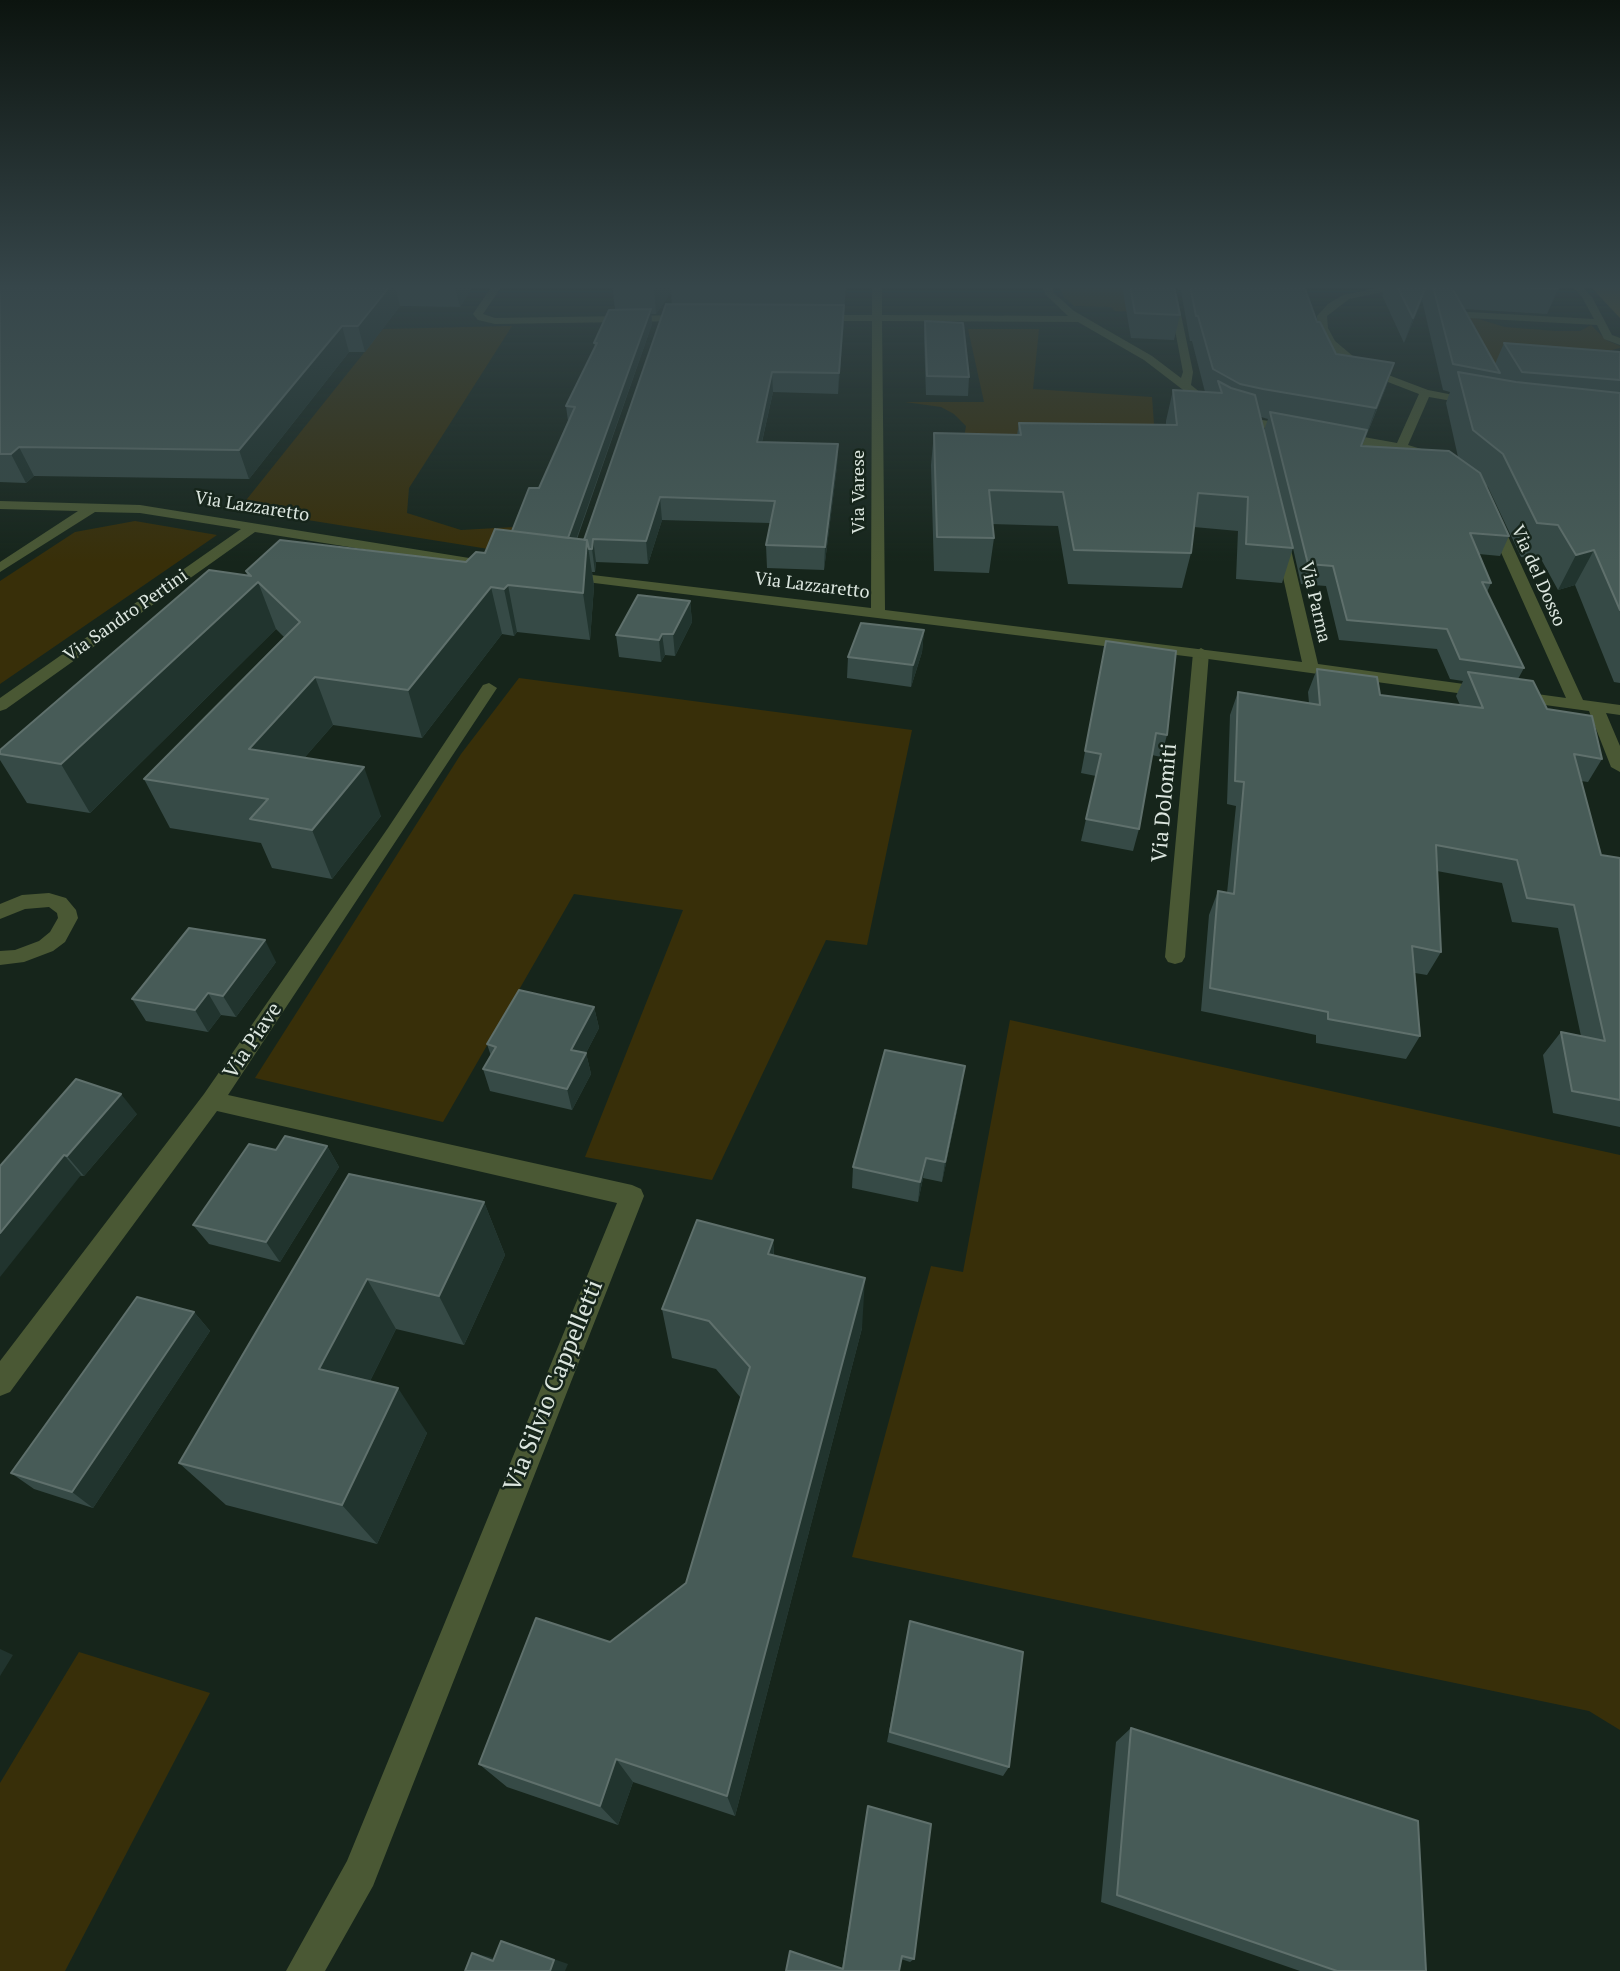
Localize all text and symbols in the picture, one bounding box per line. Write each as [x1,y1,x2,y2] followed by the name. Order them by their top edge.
[848,450,870,534] street label: Via Varese
[193,487,311,527] street label: Via Lazzaretto
[1506,522,1570,630] street label: Via del Dosso
[1295,559,1335,645] street label: Via Parma
[60,565,192,667] street label: Via Sandro Pertini
[753,568,871,604] street label: Via Lazzaretto
[1147,742,1183,864] street label: Via Dolomiti
[218,998,288,1084] street label: Via Piave
[498,1276,610,1496] street label: Via Silvio Cappelletti

